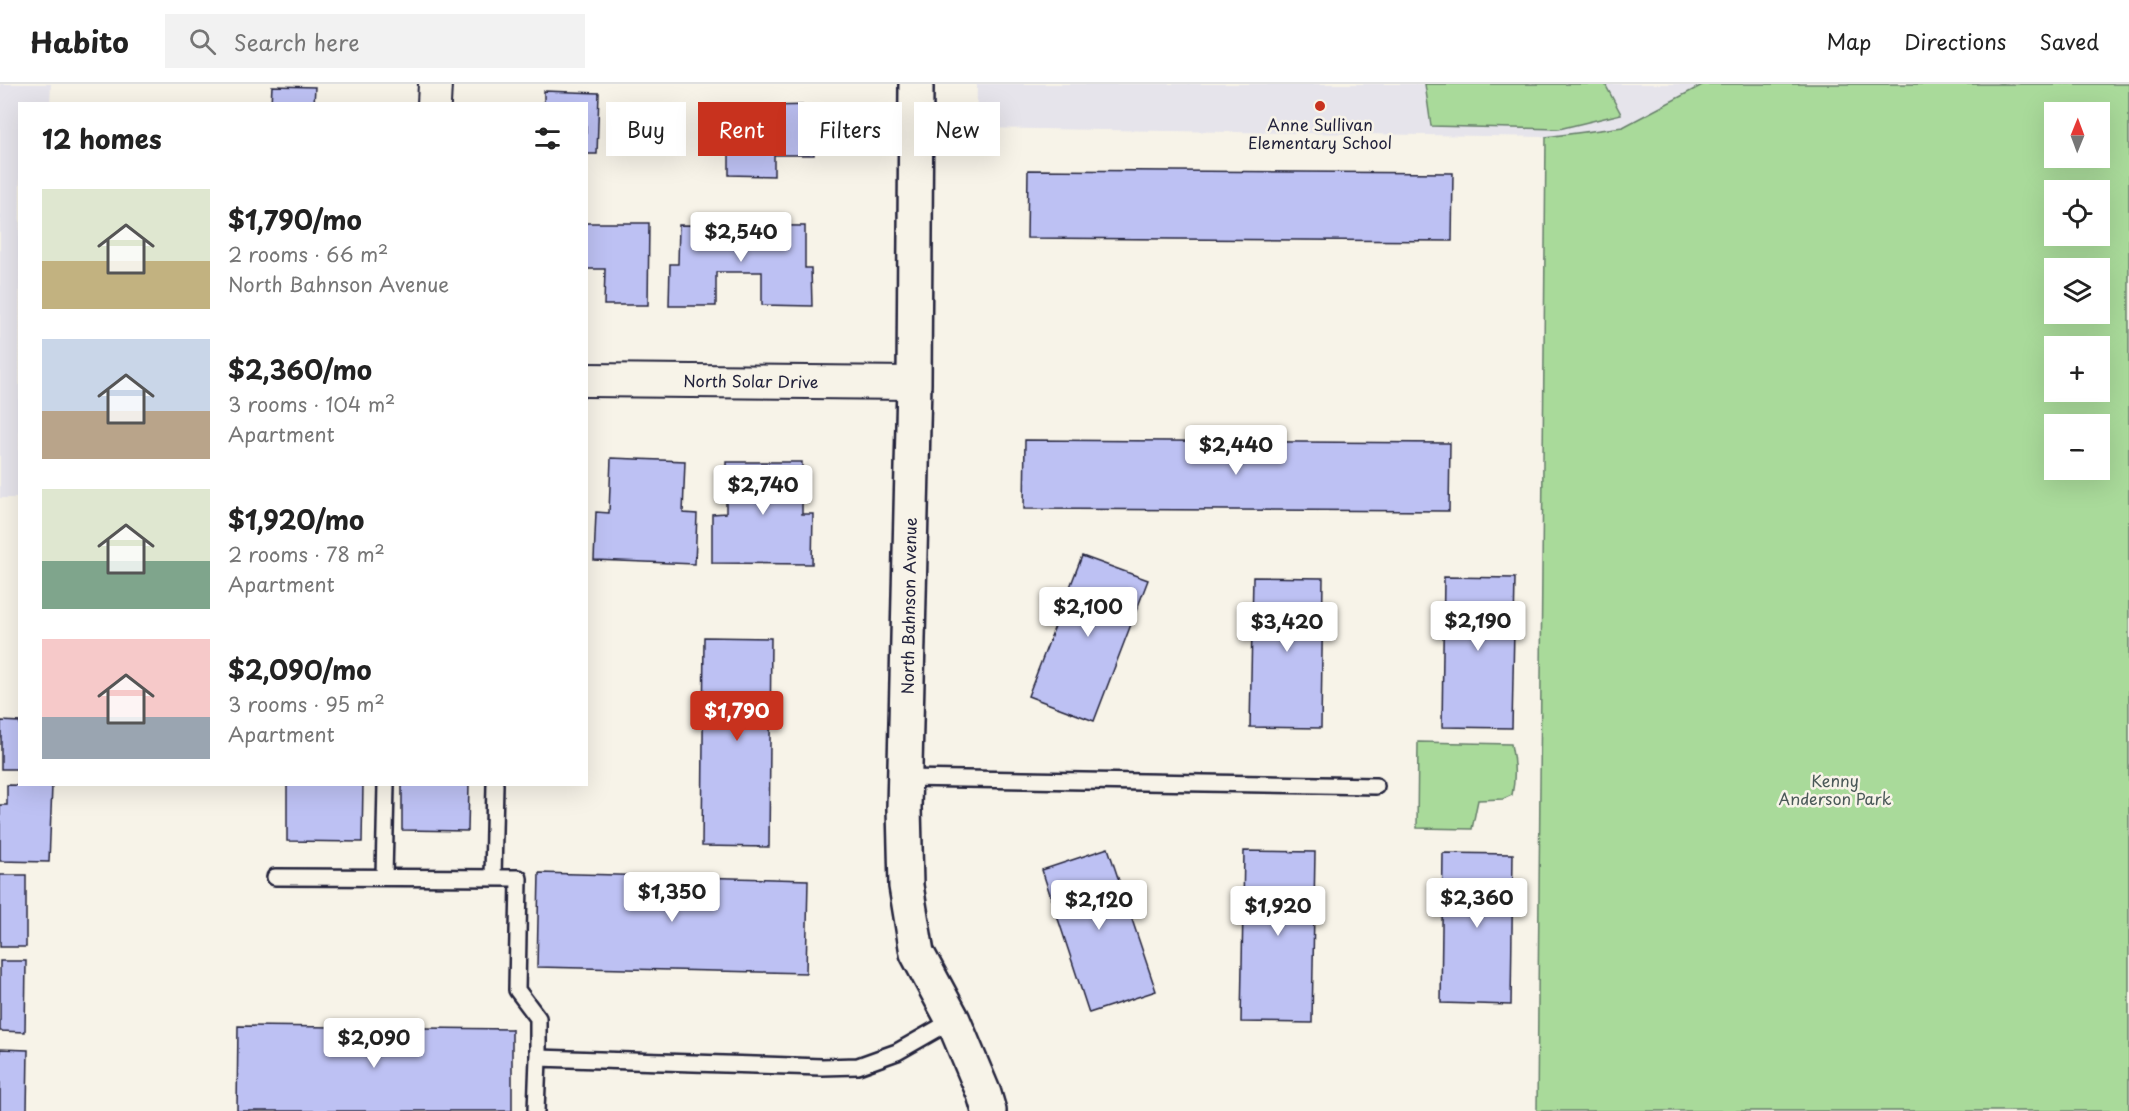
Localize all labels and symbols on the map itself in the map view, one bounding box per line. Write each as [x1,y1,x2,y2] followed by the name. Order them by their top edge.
[1313,99,1327,113] marker: Anne Sullivan Elementary School
[2044,102,2110,168] north arrow
[1248,112,1392,154] place label: Anne Sullivan Elementary School
[692,212,790,263] pin: $2,540
[683,368,819,393] street label: North Solar Drive
[1187,425,1285,476] pin: $2,440
[714,465,812,516] pin: $2,740
[894,517,922,695] street label: North Bahnson Avenue
[1039,587,1137,638] pin: $2,100
[1429,601,1527,652] pin: $2,190
[1238,602,1336,653] pin: $3,420
[688,691,786,742] pin: $1,790
[1779,768,1892,810] park label: Kenny Anderson Park
[623,872,721,923] pin: $1,350
[1428,878,1526,929] pin: $2,360
[1050,880,1148,931] pin: $2,120
[1229,886,1327,937] pin: $1,920
[325,1018,423,1069] pin: $2,090

